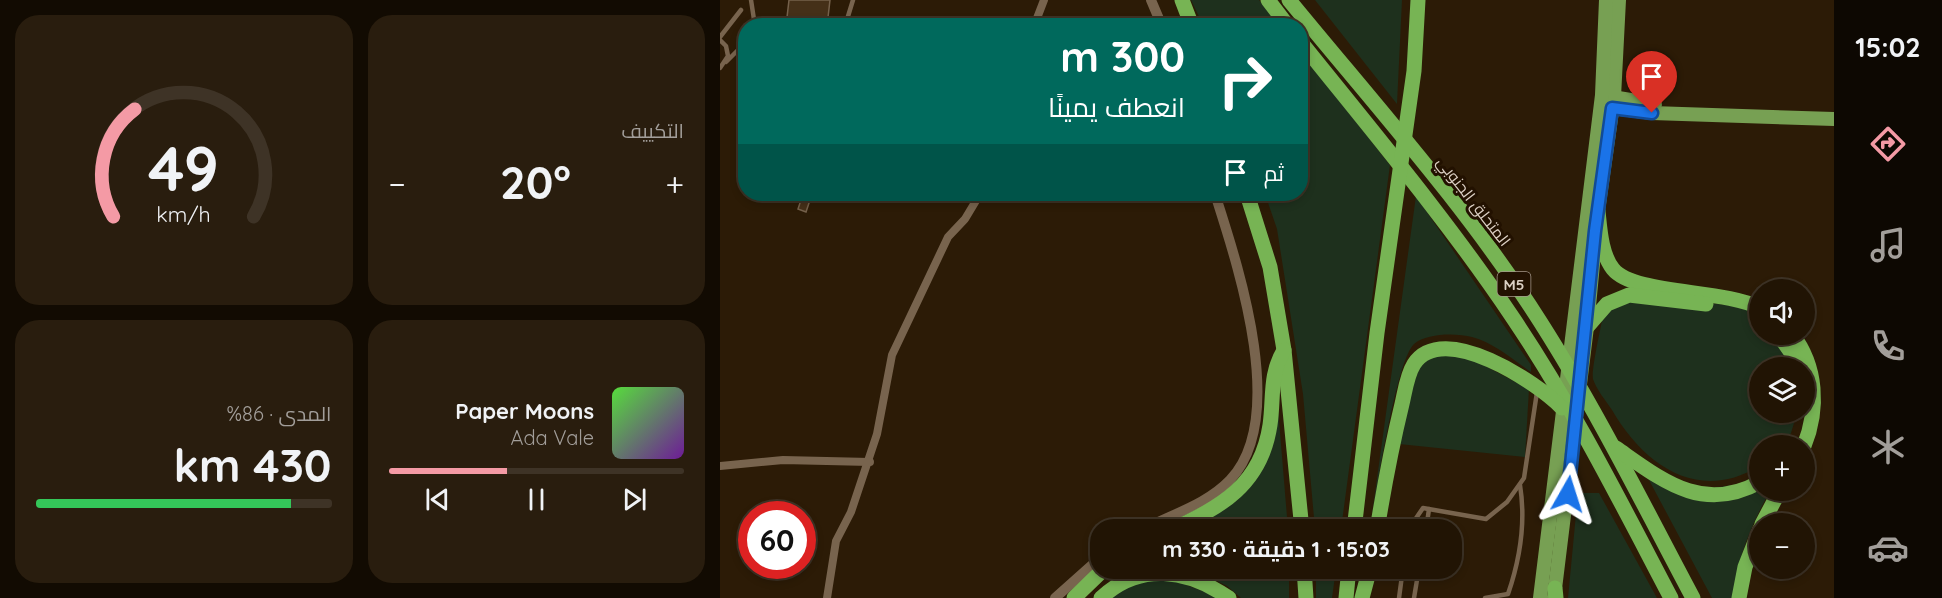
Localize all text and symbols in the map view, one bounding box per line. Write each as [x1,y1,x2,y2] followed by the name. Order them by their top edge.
[1060,30,1185,83] text: 300 m
[1855,30,1921,64] text: 15:02
[1206,42,1284,120] icon: right
[1626,51,1677,113] pin
[1635,60,1668,93] icon: arrive
[1048,90,1185,124] text: انعطف يمينًا
[621,118,684,143] text: التكييف
[1867,123,1909,165] icon: directions
[148,129,219,207] text: 49
[1430,152,1515,252] street label: المتحلق الجنوبي
[500,154,571,210] text: 20°
[1219,156,1252,189] icon: arrive
[1264,159,1284,187] text: ثم
[389,163,406,204] text: −
[665,163,684,204] text: +
[157,201,211,227] text: km/h
[1867,224,1909,266] icon: music
[1498,272,1530,296] road number: M5
[1749,279,1815,579] map controls
[1749,279,1815,345] button: sound
[1867,325,1909,367] icon: phone
[1749,357,1815,423] button: layers
[455,397,594,425] text: Paper Moons
[227,401,332,426] text: المدى · 86%
[511,425,594,450] text: Ada Vale
[1867,426,1909,468] icon: climate
[1749,435,1815,501] button: +
[174,437,332,493] text: 430 km
[1536,462,1600,526] position arrow
[421,483,454,516] icon: previous
[520,483,553,516] icon: pause
[618,483,651,516] icon: next
[738,501,816,579] speed limit sign: 60
[1749,513,1815,579] button: −
[1867,527,1909,569] icon: car
[1162,535,1390,563] text: 15:03 · 1 دقيقة · 330 m

